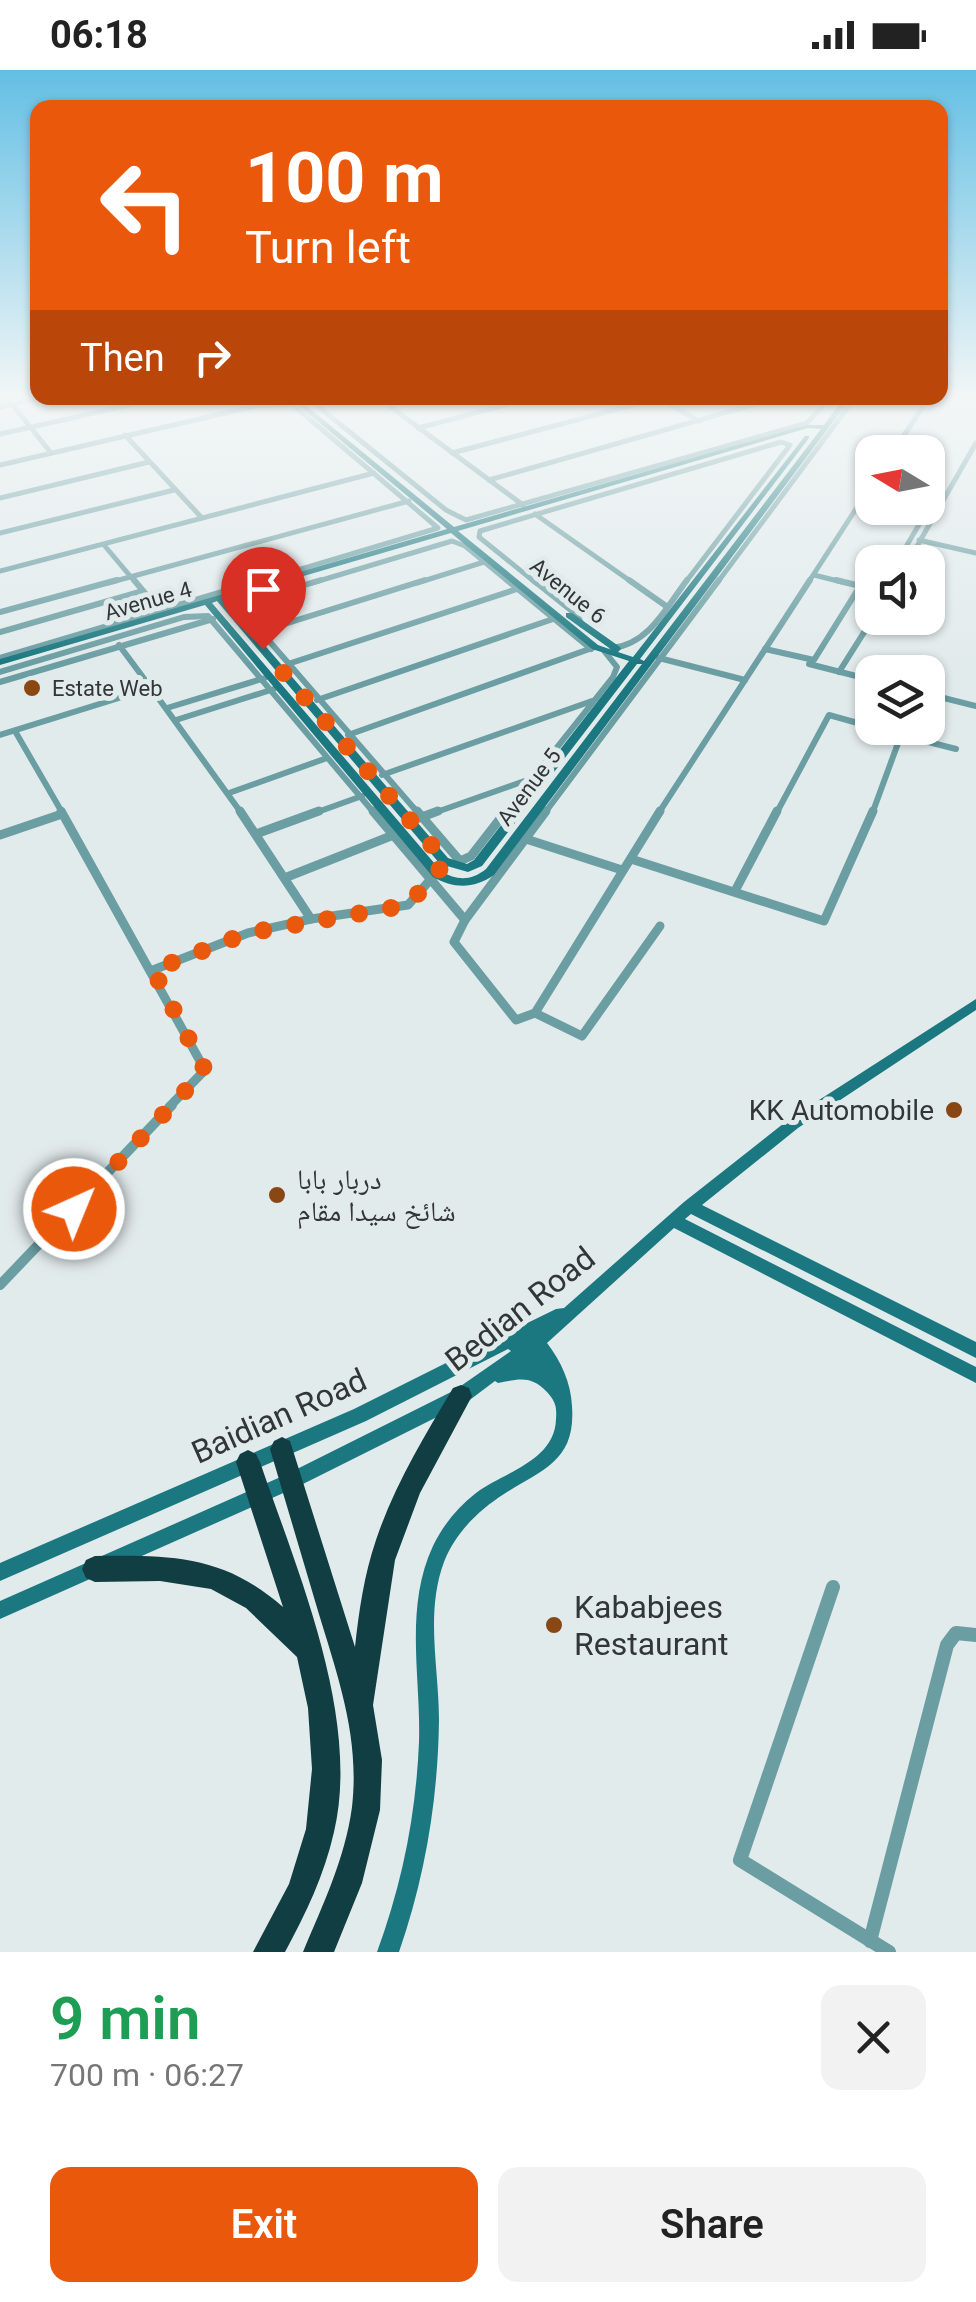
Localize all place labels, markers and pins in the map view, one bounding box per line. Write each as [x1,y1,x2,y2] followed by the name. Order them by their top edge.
[221,547,306,650] pin
[52,676,163,701] place label: Estate Web
[21,677,43,699] marker: Estate Web
[749,1094,934,1127] place label: KK Automobile
[943,1099,965,1121] marker: KK Automobile
[297,1163,456,1230] place label: دربار بابا شائخ سیدا مقام
[266,1184,288,1206] marker: دربار بابا شائخ سیدا مقام
[574,1588,728,1663] place label: Kababjees Restaurant
[543,1614,565,1636] marker: Kababjees Restaurant

